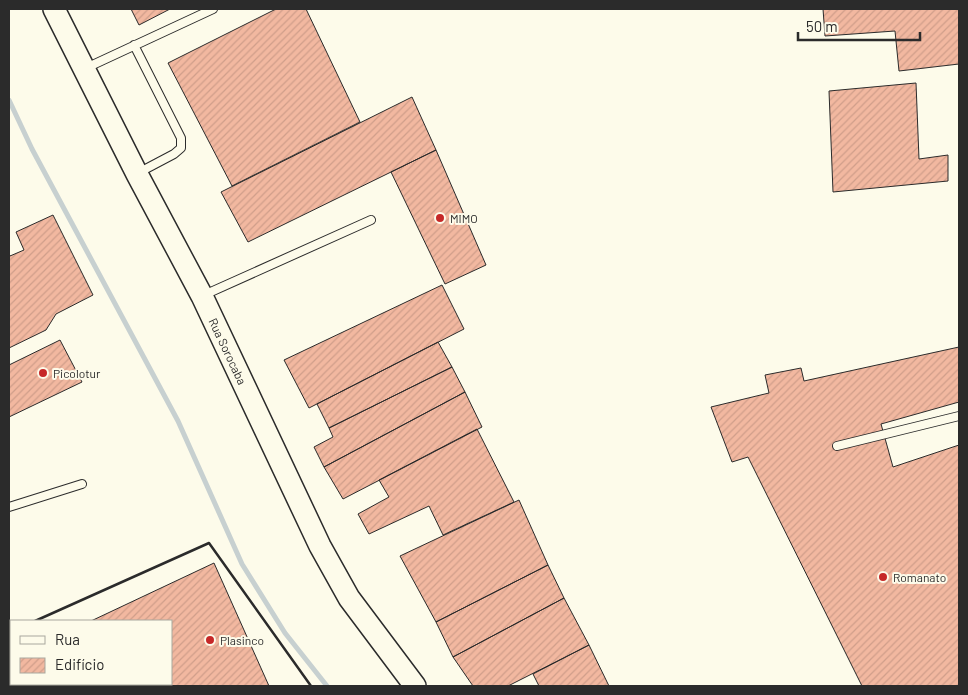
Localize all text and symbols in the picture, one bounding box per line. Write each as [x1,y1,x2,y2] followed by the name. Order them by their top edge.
[798,10,920,42] scale bar
[806,17,838,35] text: 50 m
[450,211,478,225] place label: MIMO
[434,212,446,224] marker: MIMO
[206,316,250,387] street label: Rua Sorocaba
[53,366,101,380] place label: Picolotur
[37,367,49,379] marker: Picolotur
[893,570,946,584] place label: Romanato
[877,571,889,583] marker: Romanato
[10,620,172,685] legend
[55,630,80,648] text: Rua
[220,633,264,647] place label: Plasinco
[204,634,216,646] marker: Plasinco
[55,655,104,673] text: Edifício

